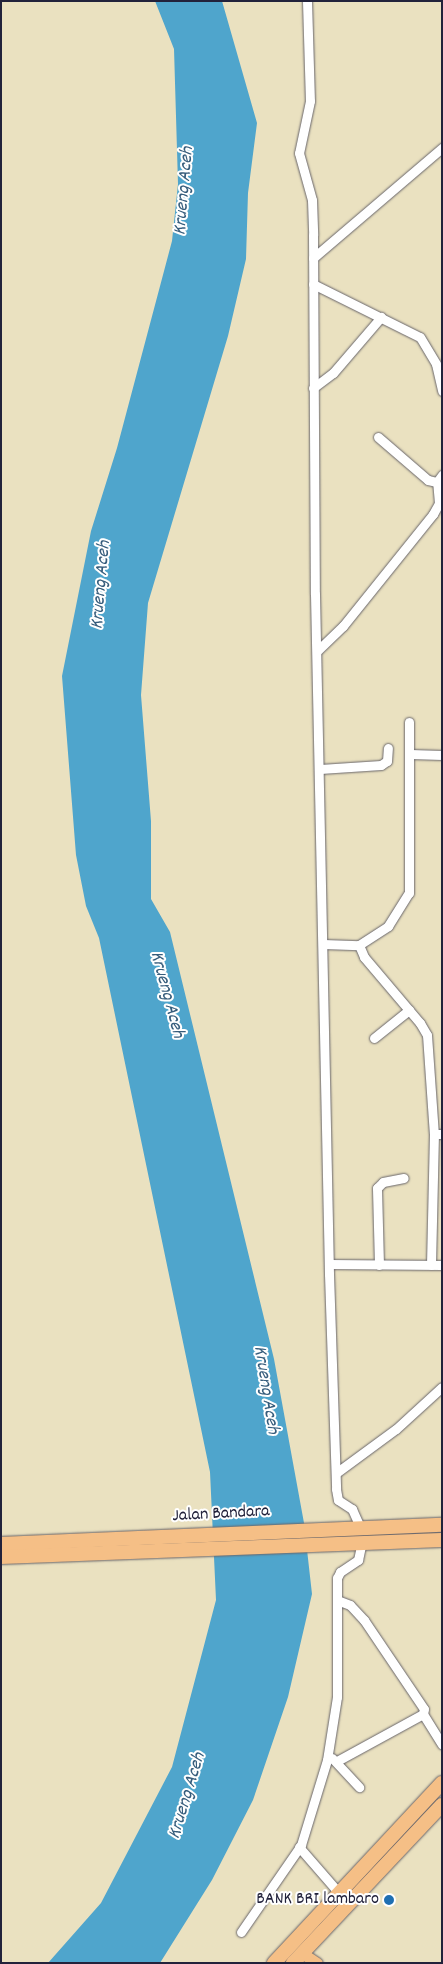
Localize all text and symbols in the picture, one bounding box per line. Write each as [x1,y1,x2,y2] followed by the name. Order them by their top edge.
[170,146,200,236] water label: Krueng Aceh
[87,540,117,630] water label: Krueng Aceh
[143,949,189,1041] water label: Krueng Aceh
[247,1344,283,1436] water label: Krueng Aceh
[172,1502,270,1528] street label: Jalan Bandara
[164,1750,212,1842] water label: Krueng Aceh
[256,1889,379,1911] place label: BANK BRI lambaro
[383,1894,395,1906] marker: BANK BRI lambaro

